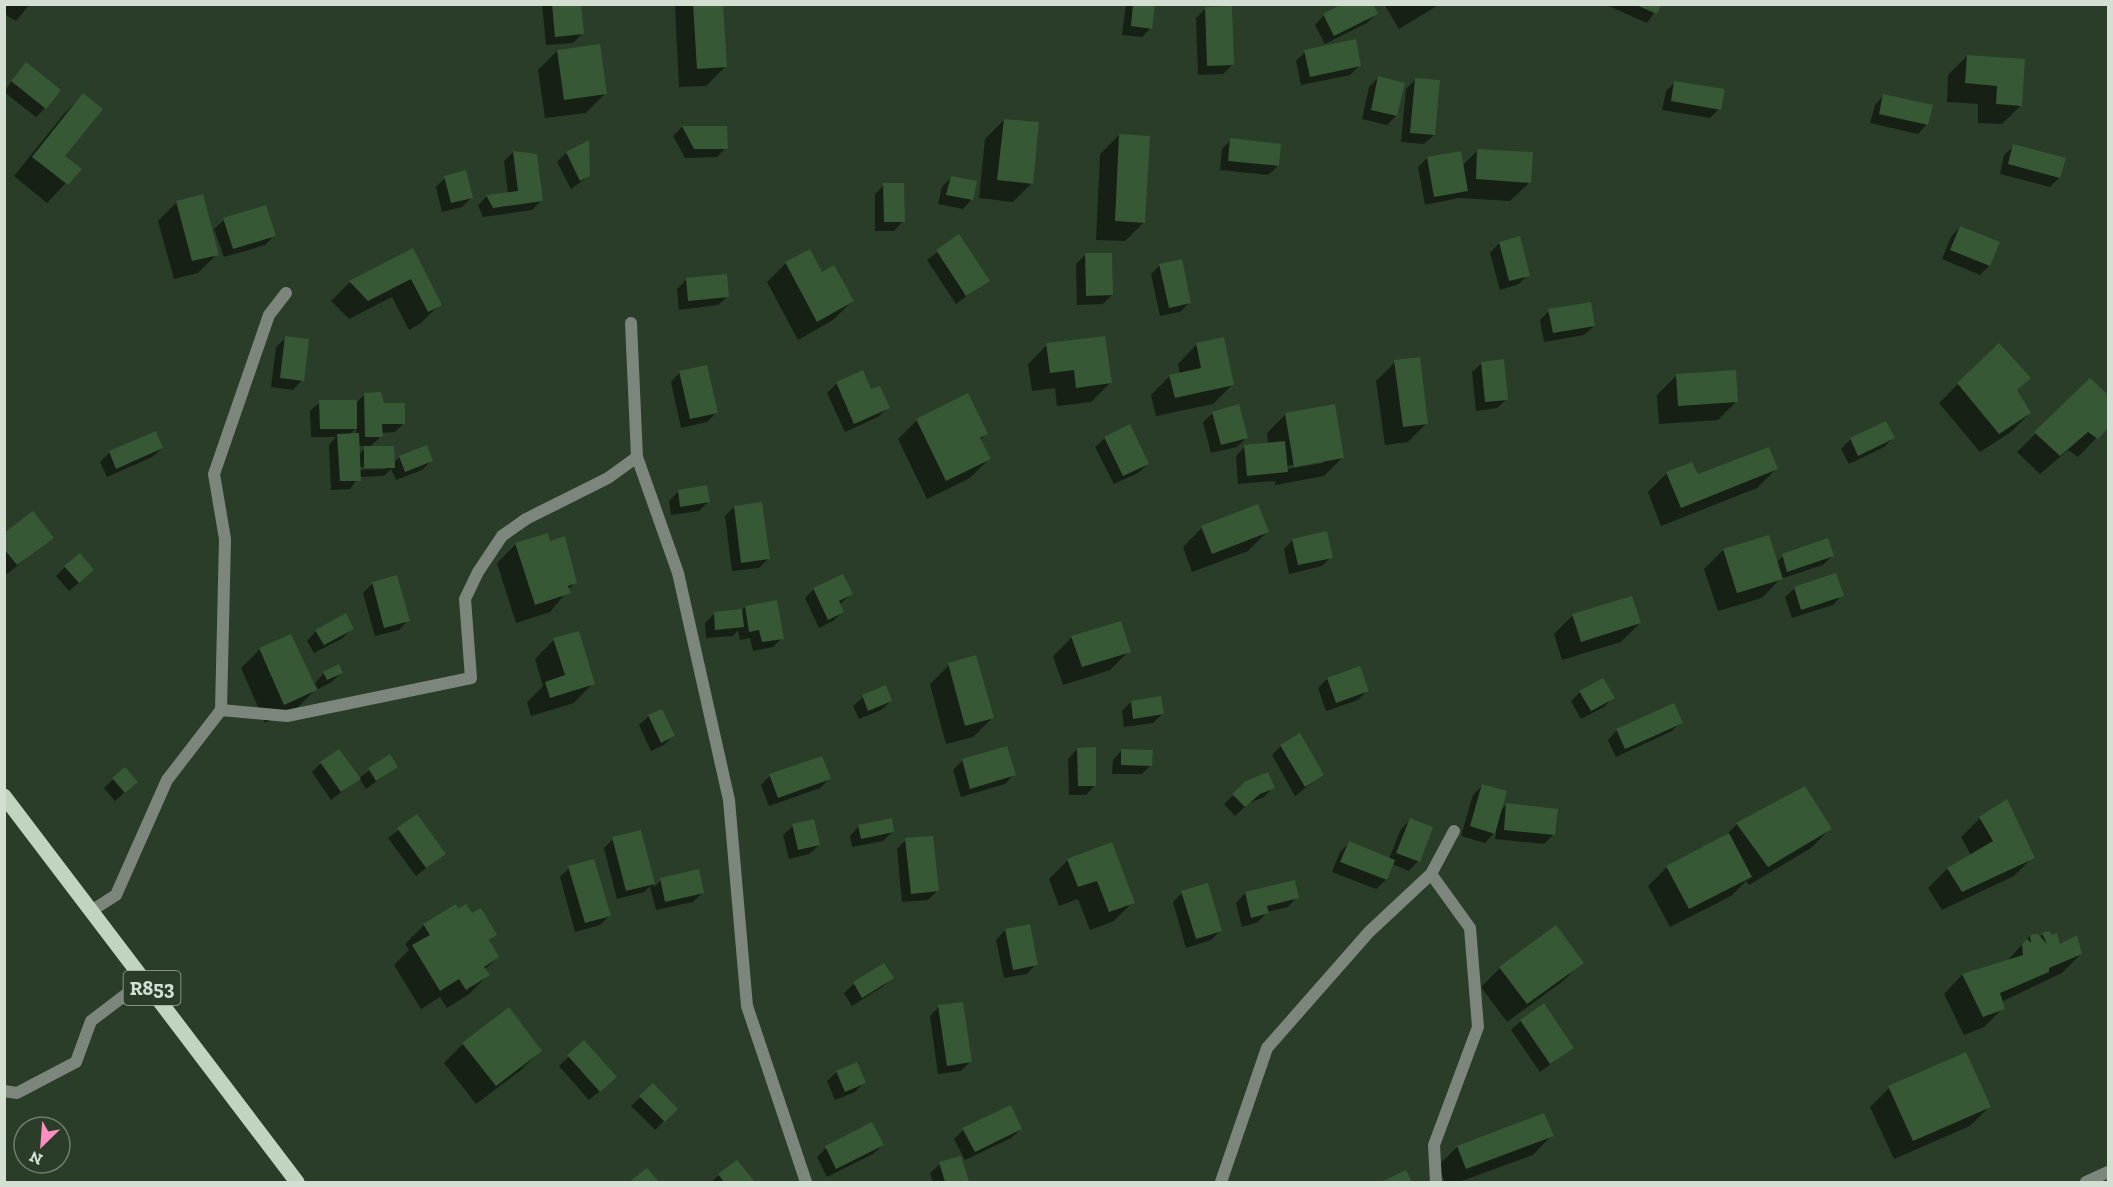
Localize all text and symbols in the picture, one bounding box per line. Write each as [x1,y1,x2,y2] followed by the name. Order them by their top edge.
[124,971,180,1005] road number: R853
[12,1115,72,1175] north arrow
[26,1147,45,1169] text: N

